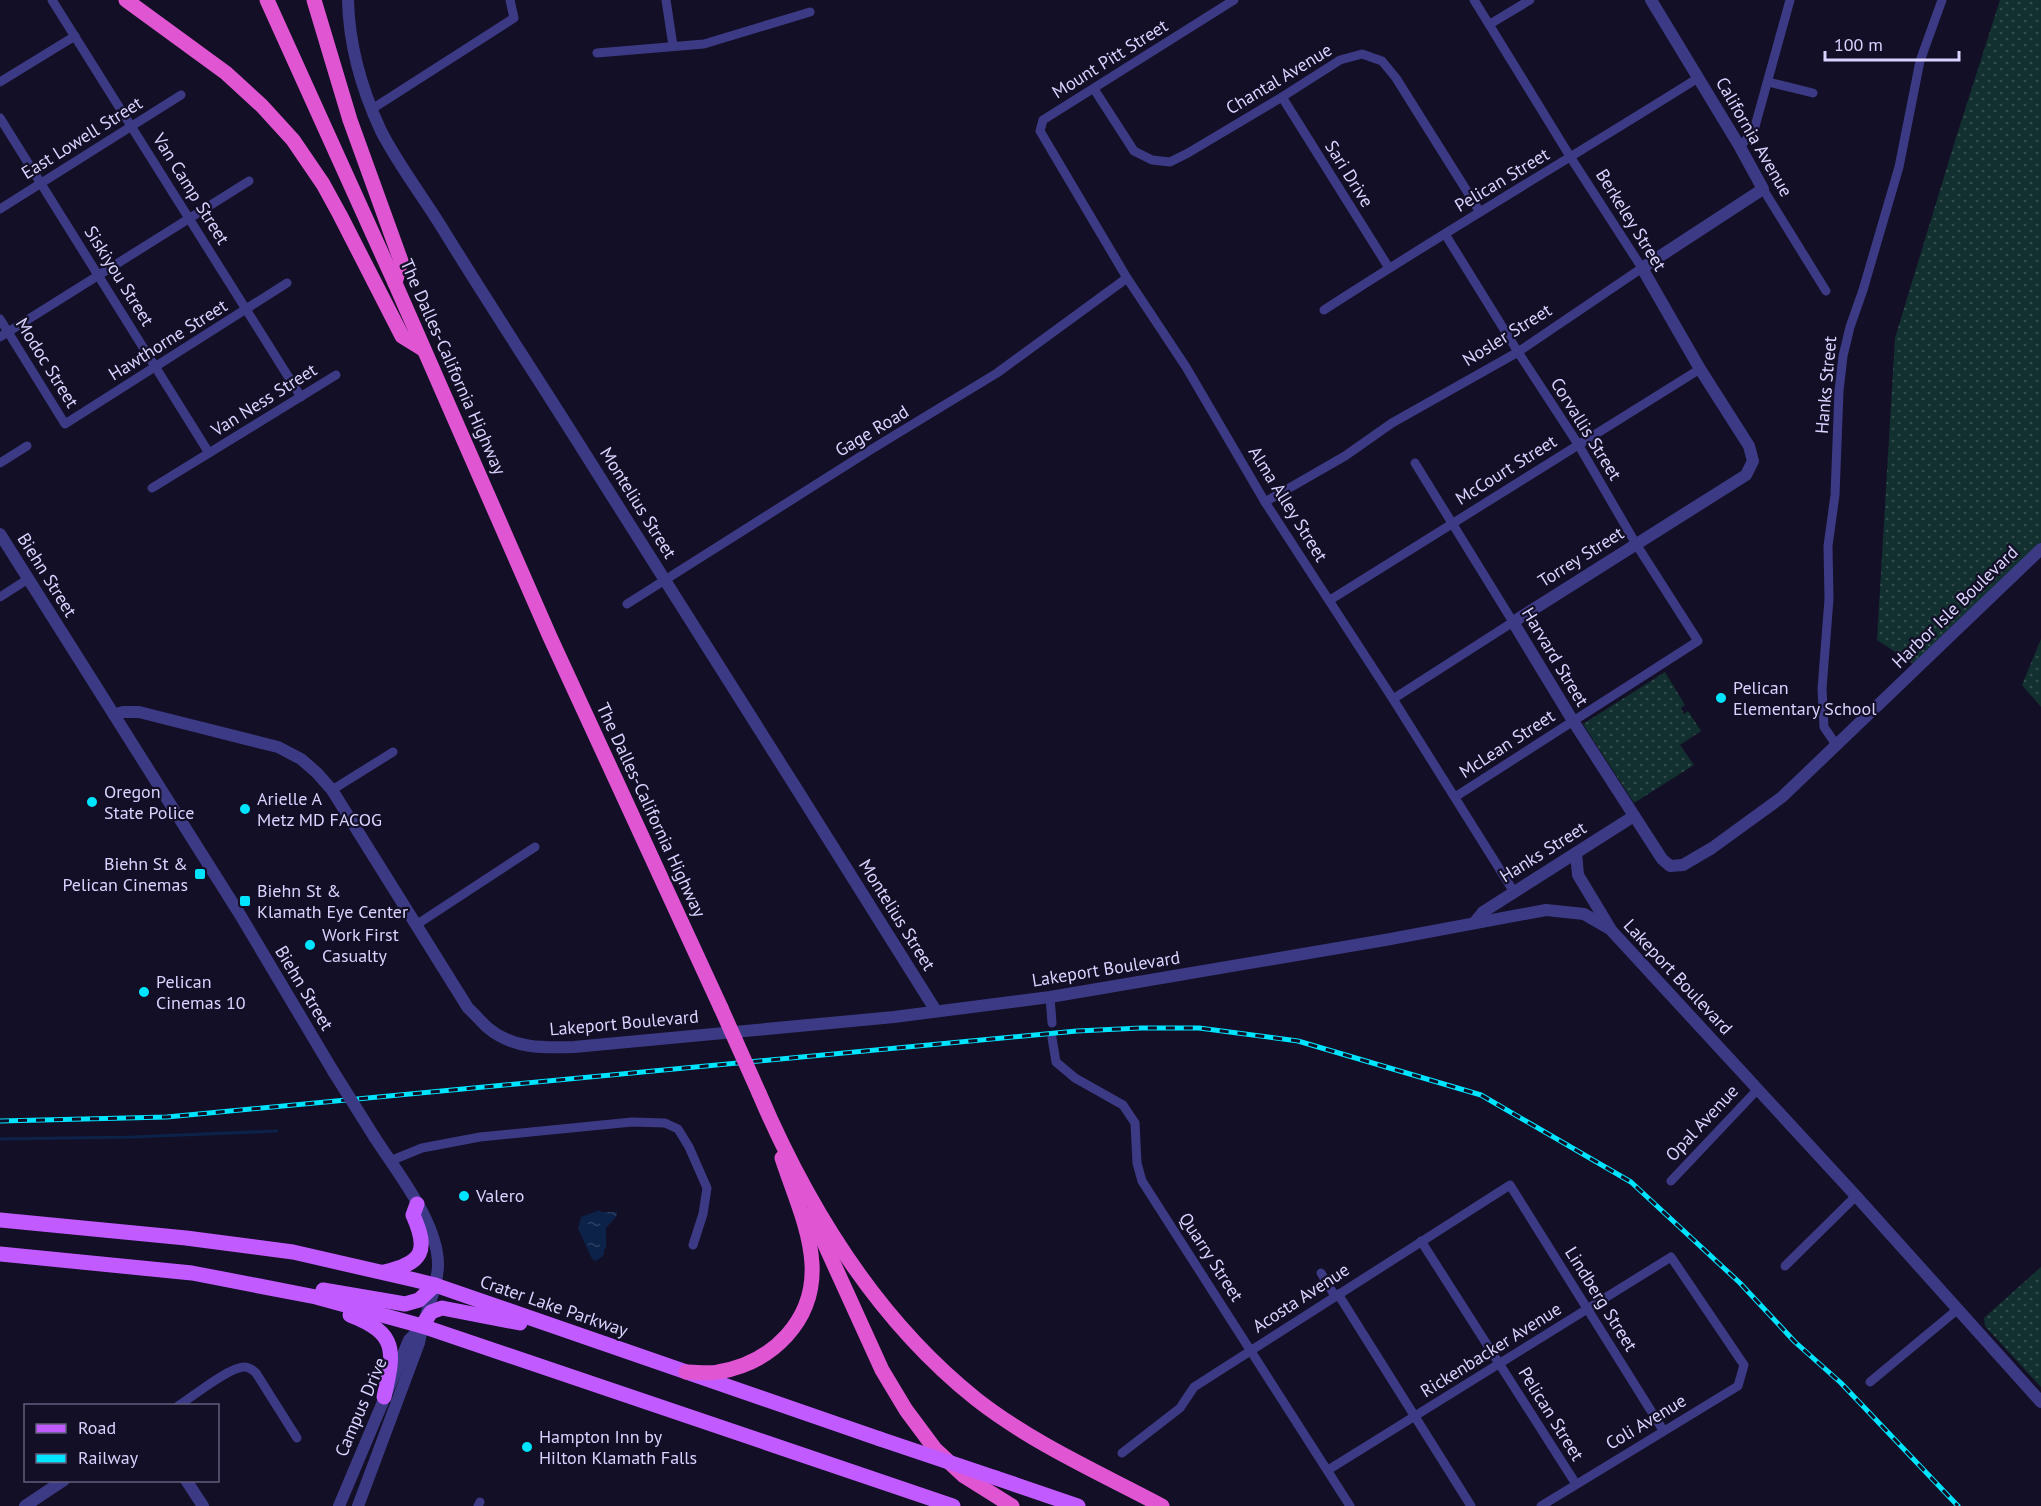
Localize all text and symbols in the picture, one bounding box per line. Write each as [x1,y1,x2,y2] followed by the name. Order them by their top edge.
[1048,14,1172,103] street label: Mount Pitt Street
[1825,24,1958,62] scale bar
[1834,33,1883,56] text: 100 m
[1222,38,1336,119] street label: Chantal Avenue
[1711,73,1798,201] street label: California Avenue
[17,91,146,184] street label: East Lowell Street
[148,128,235,249] street label: Van Camp Street
[1320,136,1379,211] street label: Sari Drive
[1450,142,1553,217] street label: Pelican Street
[1591,165,1672,275] street label: Berkeley Street
[80,221,159,330] street label: Siskiyou Street
[395,255,512,479] street label: The Dalles-California Highway
[104,294,231,385] street label: Hawthorne Street
[1458,298,1556,371] street label: Nosler Street
[11,314,84,412] street label: Modoc Street
[1810,335,1841,435] street label: Hanks Street
[206,358,321,442] street label: Van Ness Street
[1546,373,1627,484] street label: Corvallis Street
[831,400,913,461] street label: Gage Road
[1451,429,1561,510] street label: McCourt Street
[1244,442,1333,566] street label: Alma Alley Street
[595,443,682,563] street label: Montelius Street
[1534,521,1628,592] street label: Torrey Street
[13,528,82,621] street label: Biehn Street
[1887,540,2023,673] street label: Harbor Isle Boulevard
[1517,603,1594,710] street label: Harvard Street
[1733,676,1877,720] place label: Pelican Elementary School
[1714,691,1728,705] marker: Pelican Elementary School
[592,699,712,921] street label: The Dalles-California Highway
[1455,704,1559,783] street label: McLean Street
[104,780,194,824] place label: Oregon State Police
[257,787,382,831] place label: Arielle A Metz MD FACOG
[85,795,99,809] marker: Oregon State Police
[238,802,252,816] marker: Arielle A Metz MD FACOG
[1495,816,1590,887] street label: Hanks Street
[62,852,188,896] place label: Biehn St & Pelican Cinemas
[854,855,941,975] street label: Montelius Street
[193,867,207,881] marker: Biehn St & Pelican Cinemas
[257,879,408,923] place label: Biehn St & Klamath Eye Center
[238,894,252,908] marker: Biehn St & Klamath Eye Center
[1619,914,1738,1039] street label: Lakeport Boulevard
[322,923,399,967] place label: Work First Casualty
[303,938,317,952] marker: Work First Casualty
[270,941,339,1034] street label: Biehn Street
[1030,945,1182,992] street label: Lakeport Boulevard
[156,970,246,1014] place label: Pelican Cinemas 10
[137,985,151,999] marker: Pelican Cinemas 10
[548,1005,700,1040] street label: Lakeport Boulevard
[1660,1079,1743,1166] street label: Opal Avenue
[475,1184,524,1207] place label: Valero
[457,1189,471,1203] marker: Valero
[1174,1208,1249,1306] street label: Quarry Street
[1560,1242,1643,1355] street label: Lindberg Street
[1248,1258,1353,1337] street label: Acosta Avenue
[477,1269,632,1342] street label: Crater Lake Parkway
[1416,1297,1565,1402] street label: Rickenbacker Avenue
[329,1354,392,1460] street label: Campus Drive
[1514,1363,1589,1465] street label: Pelican Street
[1601,1389,1690,1455] street label: Coli Avenue
[24,1404,219,1482] legend
[78,1416,116,1439] text: Road
[539,1425,697,1469] place label: Hampton Inn by Hilton Klamath Falls
[520,1440,534,1454] marker: Hampton Inn by Hilton Klamath Falls
[78,1446,139,1469] text: Railway

